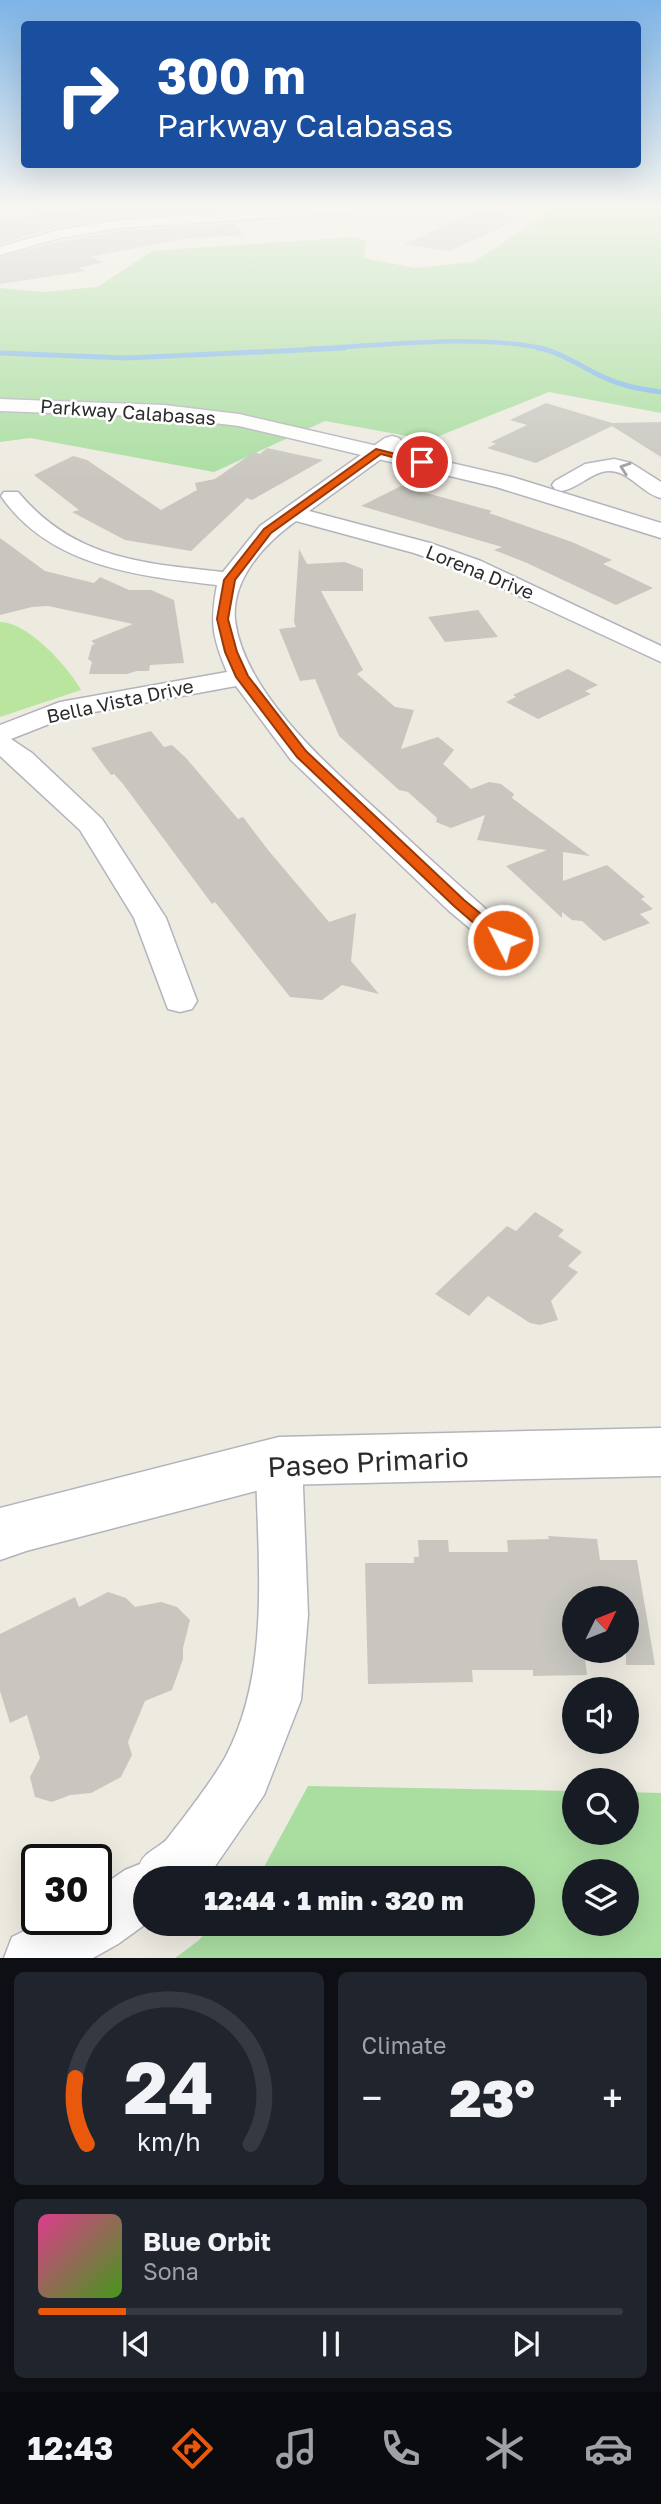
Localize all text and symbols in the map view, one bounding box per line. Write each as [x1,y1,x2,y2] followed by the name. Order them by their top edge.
[157,46,306,105] text: 300 m
[42,49,133,140] icon: right
[157,106,453,144] text: Parkway Calabasas
[40,394,217,429] street label: Parkway Calabasas
[392,432,452,492] pin
[403,443,441,481] icon: arrive
[619,462,632,476] one-way arrow
[423,539,538,604] street label: Lorena Drive
[44,674,195,727] street label: Bella Vista Drive
[466,903,540,977] position arrow
[267,1440,469,1483] street label: Paseo Primario
[562,1586,639,1662] north arrow
[562,1586,639,1936] map controls
[562,1677,639,1754] button: sound
[562,1768,639,1845] button: search
[21,1844,112,1935] speed limit sign: 30
[562,1859,639,1936] button: layers
[204,1885,464,1916] text: 12:44 · 1 min · 320 m
[362,2031,446,2059] text: Climate
[124,2044,214,2131] text: 24
[450,2066,535,2128] text: 23°
[362,2075,382,2120] text: −
[602,2075,623,2120] text: +
[137,2126,201,2157] text: km/h
[143,2226,271,2257] text: Blue Orbit
[143,2257,199,2285] text: Sona
[117,2325,155,2363] icon: previous
[312,2325,350,2363] icon: pause
[507,2325,545,2363] icon: next
[168,2424,217,2473] icon: directions
[272,2424,321,2473] icon: music
[376,2424,425,2473] icon: phone
[480,2424,529,2473] icon: climate
[584,2424,633,2473] icon: car
[28,2429,113,2467] text: 12:43

